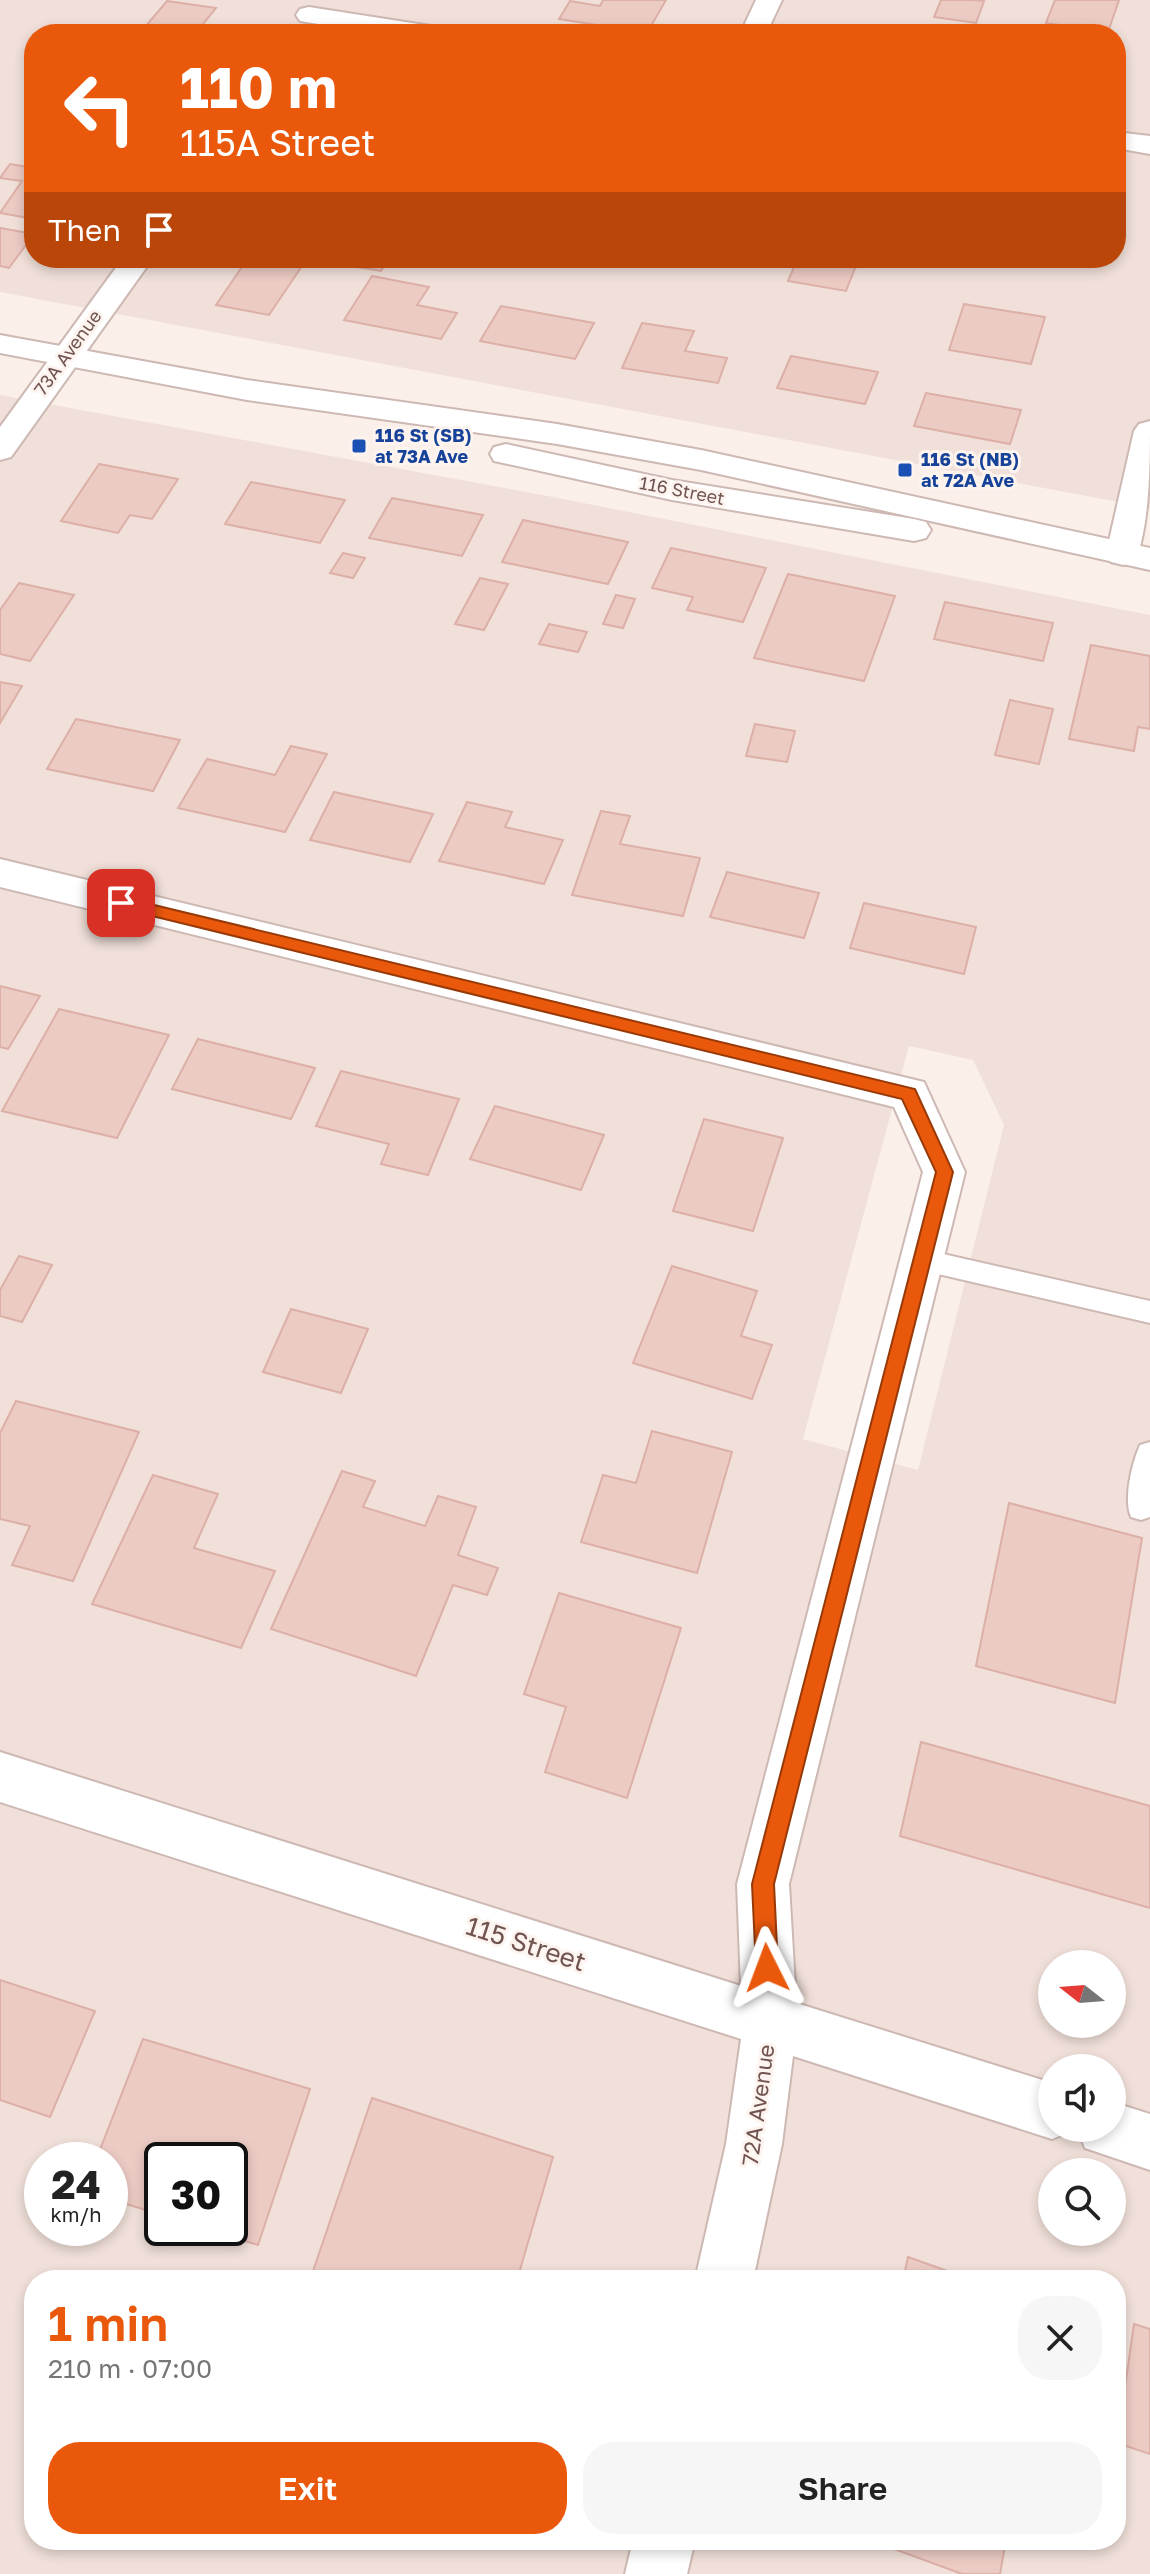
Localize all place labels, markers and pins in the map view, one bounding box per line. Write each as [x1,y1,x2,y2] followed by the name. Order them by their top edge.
[375,424,471,467] place label: 116 St (SB) at 73A Ave
[350,437,368,455] marker: 116 St (SB) at 73A Ave
[921,448,1019,491] place label: 116 St (NB) at 72A Ave
[896,461,914,479] marker: 116 St (NB) at 72A Ave
[87,869,155,937] pin

